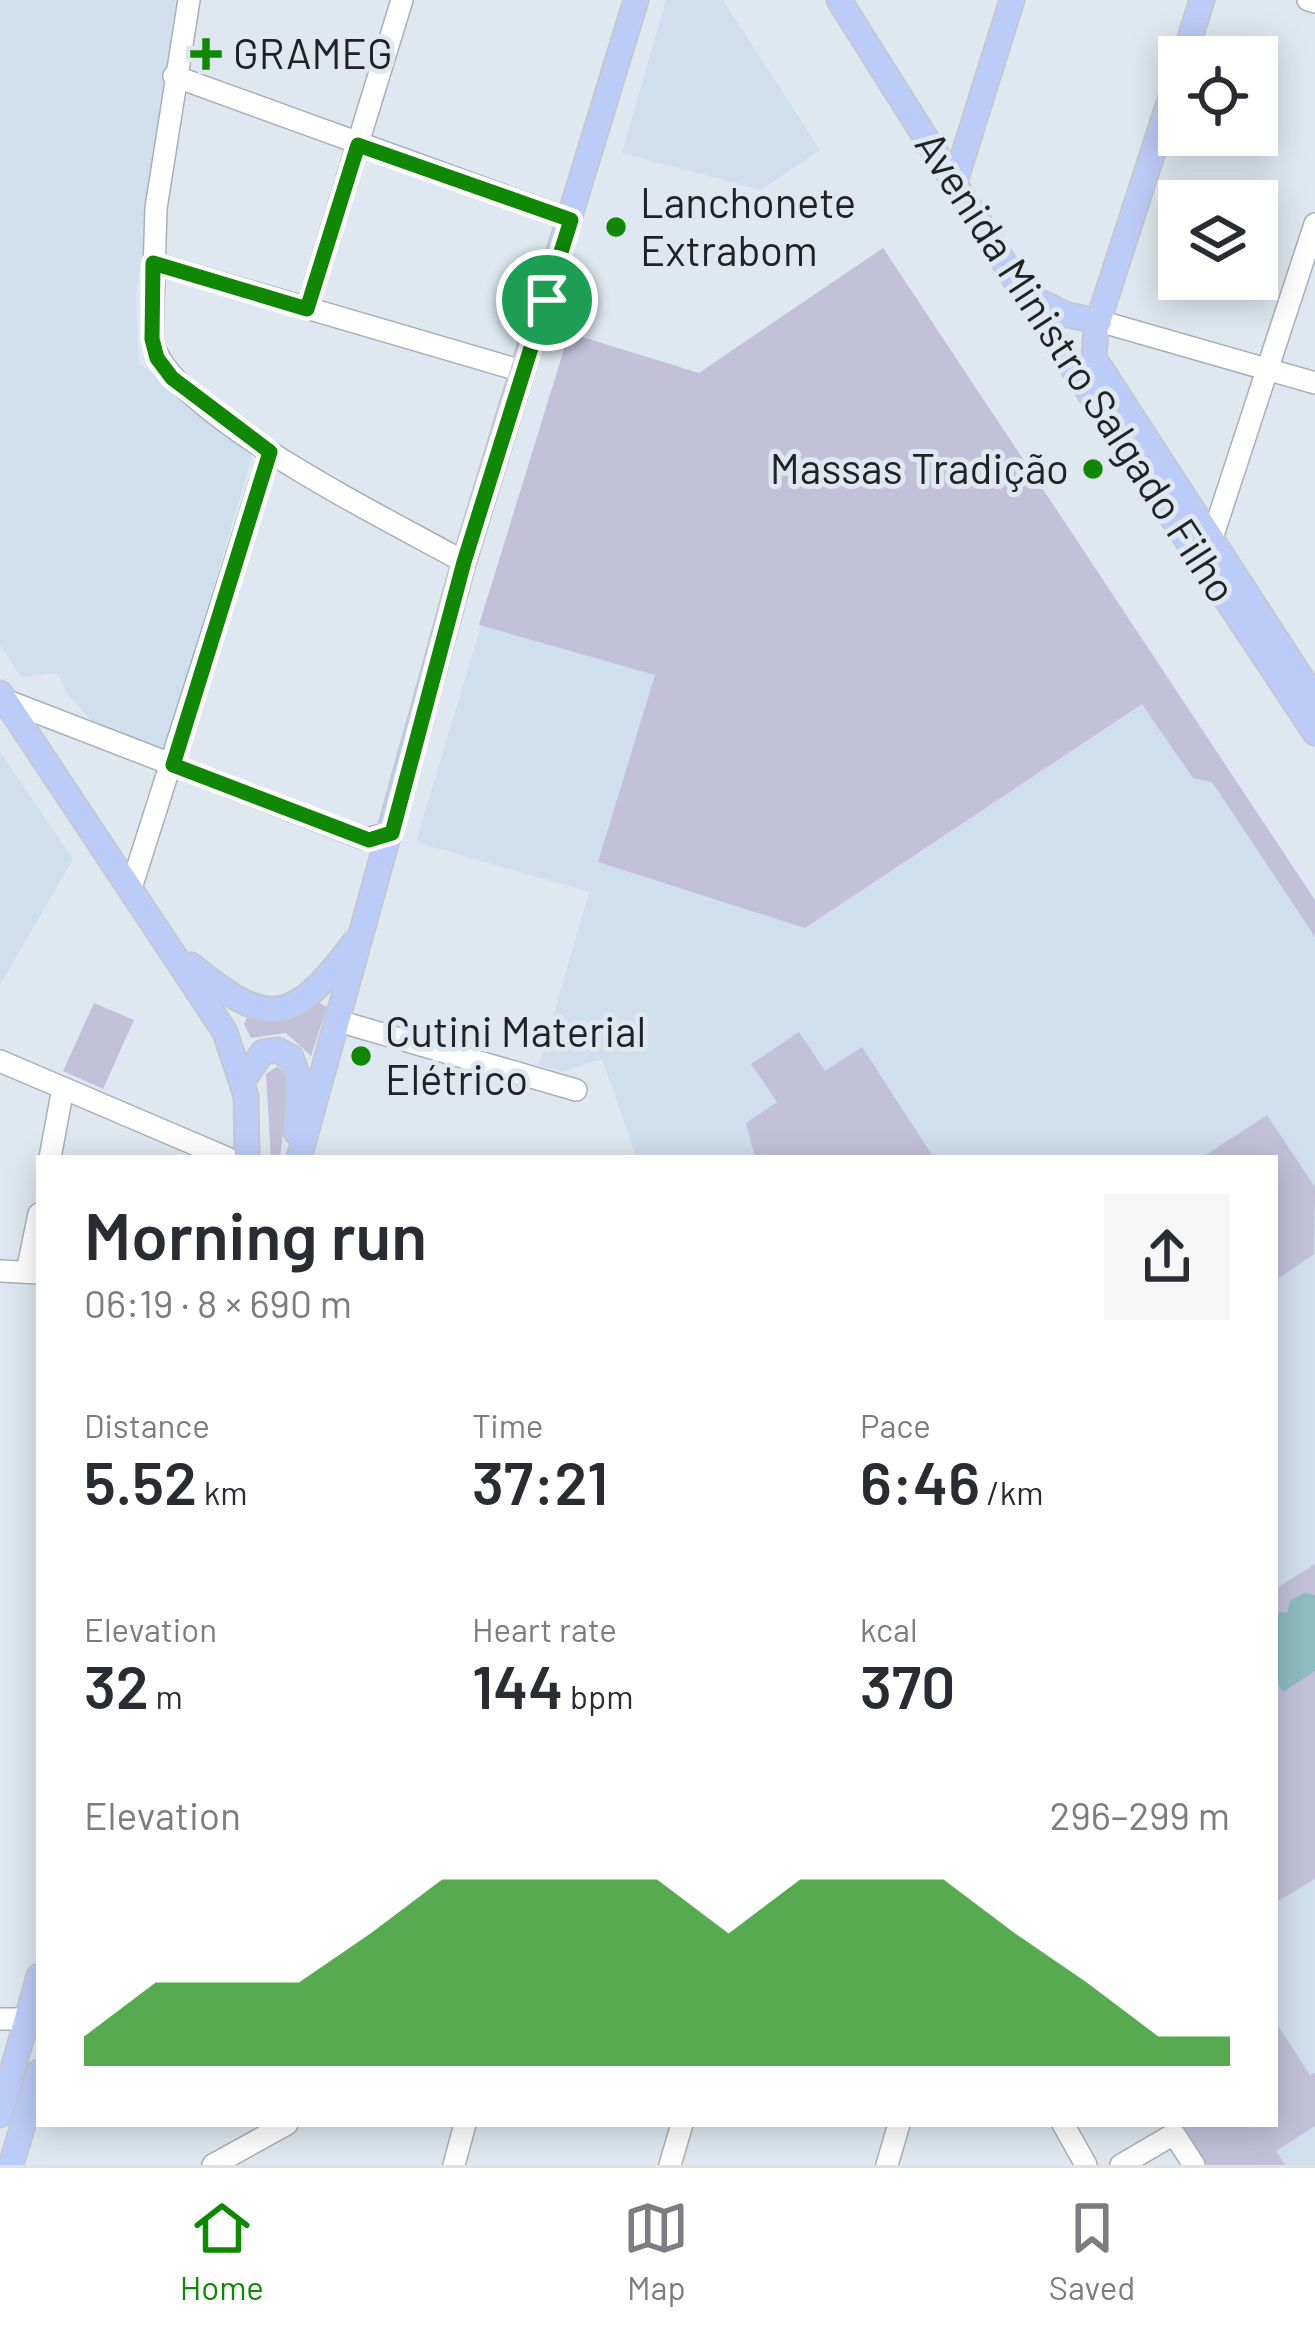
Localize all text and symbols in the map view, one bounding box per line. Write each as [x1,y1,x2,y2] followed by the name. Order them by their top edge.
[233,27,393,77] place label: GRAMEG
[1158,36,1278,300] map controls
[1158,36,1278,156] button: locate
[190,38,222,70] marker: GRAMEG
[906,121,1249,611] street label: Avenida Ministro Salgado Filho
[640,176,856,274] place label: Lanchonete Extrabom
[1158,180,1278,300] button: layers
[603,214,629,240] marker: Lanchonete Extrabom
[496,249,598,351] pin
[514,267,580,333] icon: arrive
[770,442,1069,492] place label: Massas Tradição
[1080,456,1106,482] marker: Massas Tradição
[385,1005,646,1103] place label: Cutini Material Elétrico
[348,1043,374,1069] marker: Cutini Material Elétrico
[84,1194,427,1273] text: Morning run
[1104,1194,1230,1320] button: share
[84,1279,352,1326] text: 06:19 · 8 × 690 m
[84,1405,210,1445] text: Distance
[472,1405,543,1445] text: Time
[860,1405,931,1445] text: Pace
[84,1445,197,1517] text: 5.52
[472,1445,608,1517] text: 37:21
[860,1445,980,1517] text: 6:46
[197,1472,247,1512] text: km
[980,1472,1044,1512] text: /km
[84,1609,217,1649] text: Elevation
[472,1609,617,1649] text: Heart rate
[860,1609,918,1649] text: kcal
[84,1649,149,1721] text: 32
[472,1649,563,1721] text: 144
[860,1649,955,1721] text: 370
[149,1676,183,1716] text: m
[563,1676,634,1716] text: bpm
[84,1791,241,1838] text: Elevation
[1050,1791,1230,1838] text: 296–299 m
[180,2195,264,2307] tab: Home
[623,2195,689,2307] tab: Map
[1049,2195,1135,2307] tab: Saved

